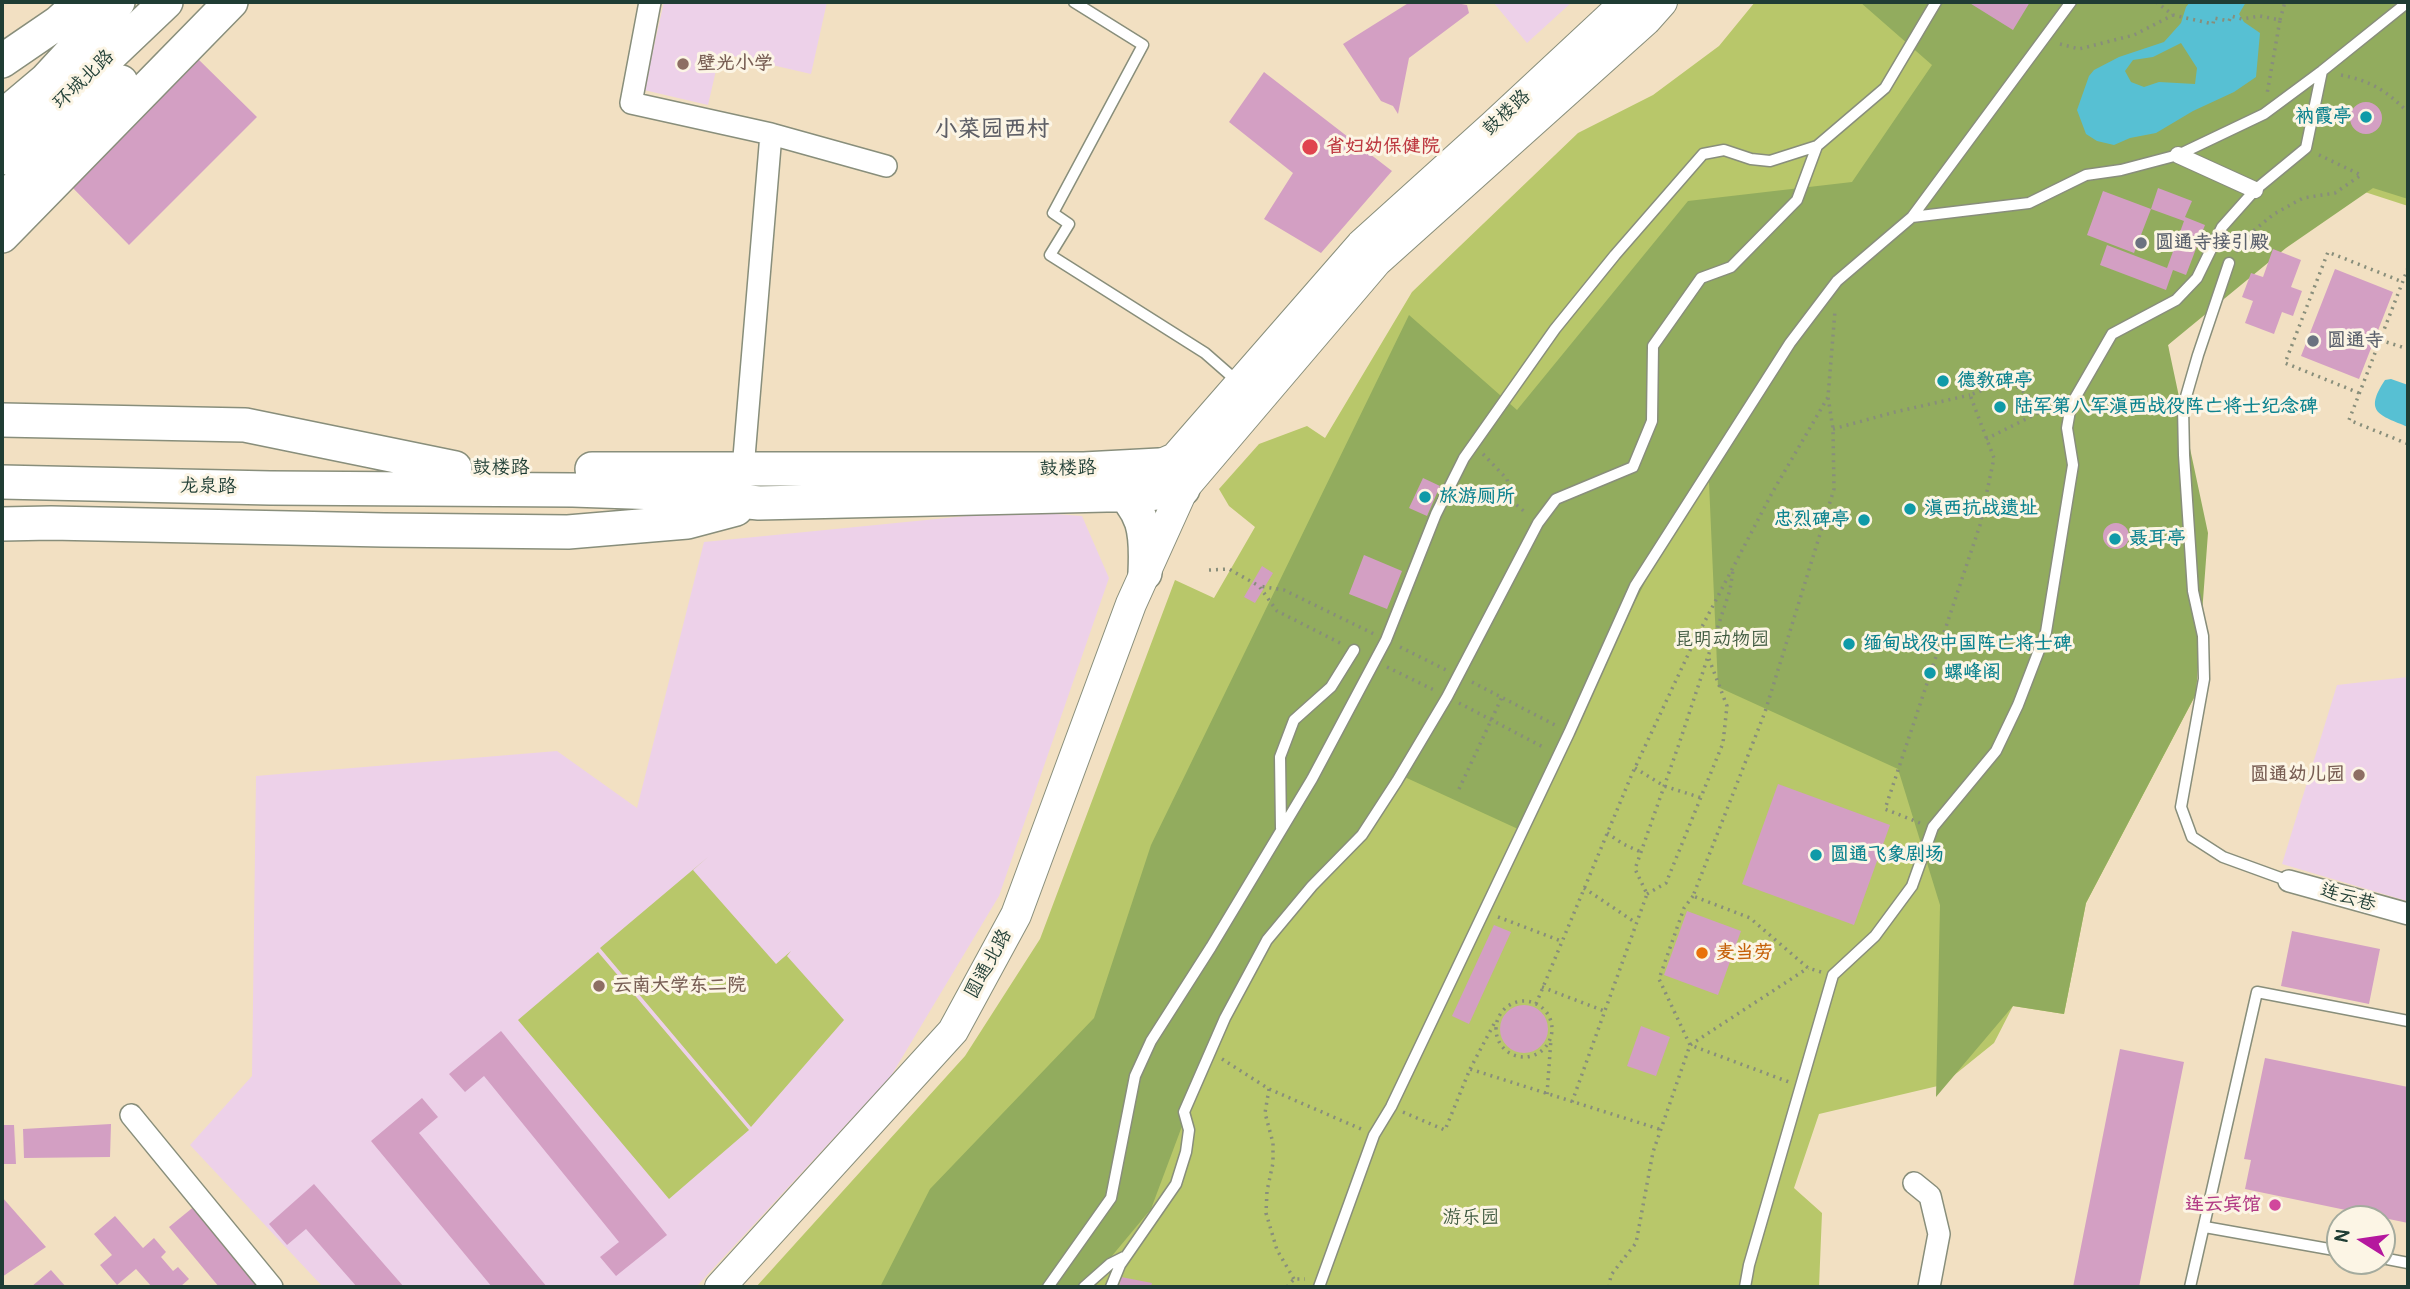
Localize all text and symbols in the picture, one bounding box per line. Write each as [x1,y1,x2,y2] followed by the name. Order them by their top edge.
[49,45,119,115] street label: 环城北路
[697,53,773,75] place label: 壁光小学
[675,56,691,72] marker: 壁光小学
[1478,85,1536,141] street label: 鼓楼路
[2295,106,2352,128] place label: 衲霞亭
[2358,109,2374,125] marker: 衲霞亭
[935,116,1049,144] district label: 小菜园西村
[1326,136,1440,158] place label: 省妇幼保健院
[1300,137,1320,157] marker: 省妇幼保健院
[2155,232,2269,254] place label: 圆通寺接引殿
[2133,235,2149,251] marker: 圆通寺接引殿
[2327,330,2384,352] place label: 圆通寺
[2305,333,2321,349] marker: 圆通寺
[1957,370,2033,392] place label: 德教碑亭
[1935,373,1951,389] marker: 德教碑亭
[2014,396,2318,418] place label: 陆军第八军滇西战役阵亡将士纪念碑
[1992,399,2008,415] marker: 陆军第八军滇西战役阵亡将士纪念碑
[473,457,529,479] street label: 鼓楼路
[1039,457,1097,481] street label: 鼓楼路
[179,475,237,499] street label: 龙泉路
[1439,486,1515,508] place label: 旅游厕所
[1417,489,1433,505] marker: 旅游厕所
[1924,498,2038,520] place label: 滇西抗战遗址
[1902,501,1918,517] marker: 滇西抗战遗址
[1774,509,1850,531] place label: 忠烈碑亭
[1856,512,1872,528] marker: 忠烈碑亭
[2129,528,2186,550] place label: 聂耳亭
[2107,531,2123,547] marker: 聂耳亭
[1675,629,1769,651] park label: 昆明动物园
[1863,633,2072,655] place label: 缅甸战役中国阵亡将士碑
[1841,636,1857,652] marker: 缅甸战役中国阵亡将士碑
[1944,662,2001,684] place label: 螺峰阁
[1922,665,1938,681] marker: 螺峰阁
[2250,764,2345,786] place label: 圆通幼儿园
[2351,767,2367,783] marker: 圆通幼儿园
[1830,844,1944,866] place label: 圆通飞象剧场
[1808,847,1824,863] marker: 圆通飞象剧场
[2317,879,2379,917] street label: 连云巷
[961,925,1017,1003] street label: 圆通北路
[1716,942,1773,964] place label: 麦当劳
[1694,945,1710,961] marker: 麦当劳
[613,975,746,997] place label: 云南大学东二院
[591,978,607,994] marker: 云南大学东二院
[2185,1194,2261,1216] place label: 连云宾馆
[2267,1197,2283,1213] marker: 连云宾馆
[2326,1205,2396,1275] north arrow
[1443,1207,1499,1229] park label: 游乐园
[2329,1227,2355,1245] text: N

